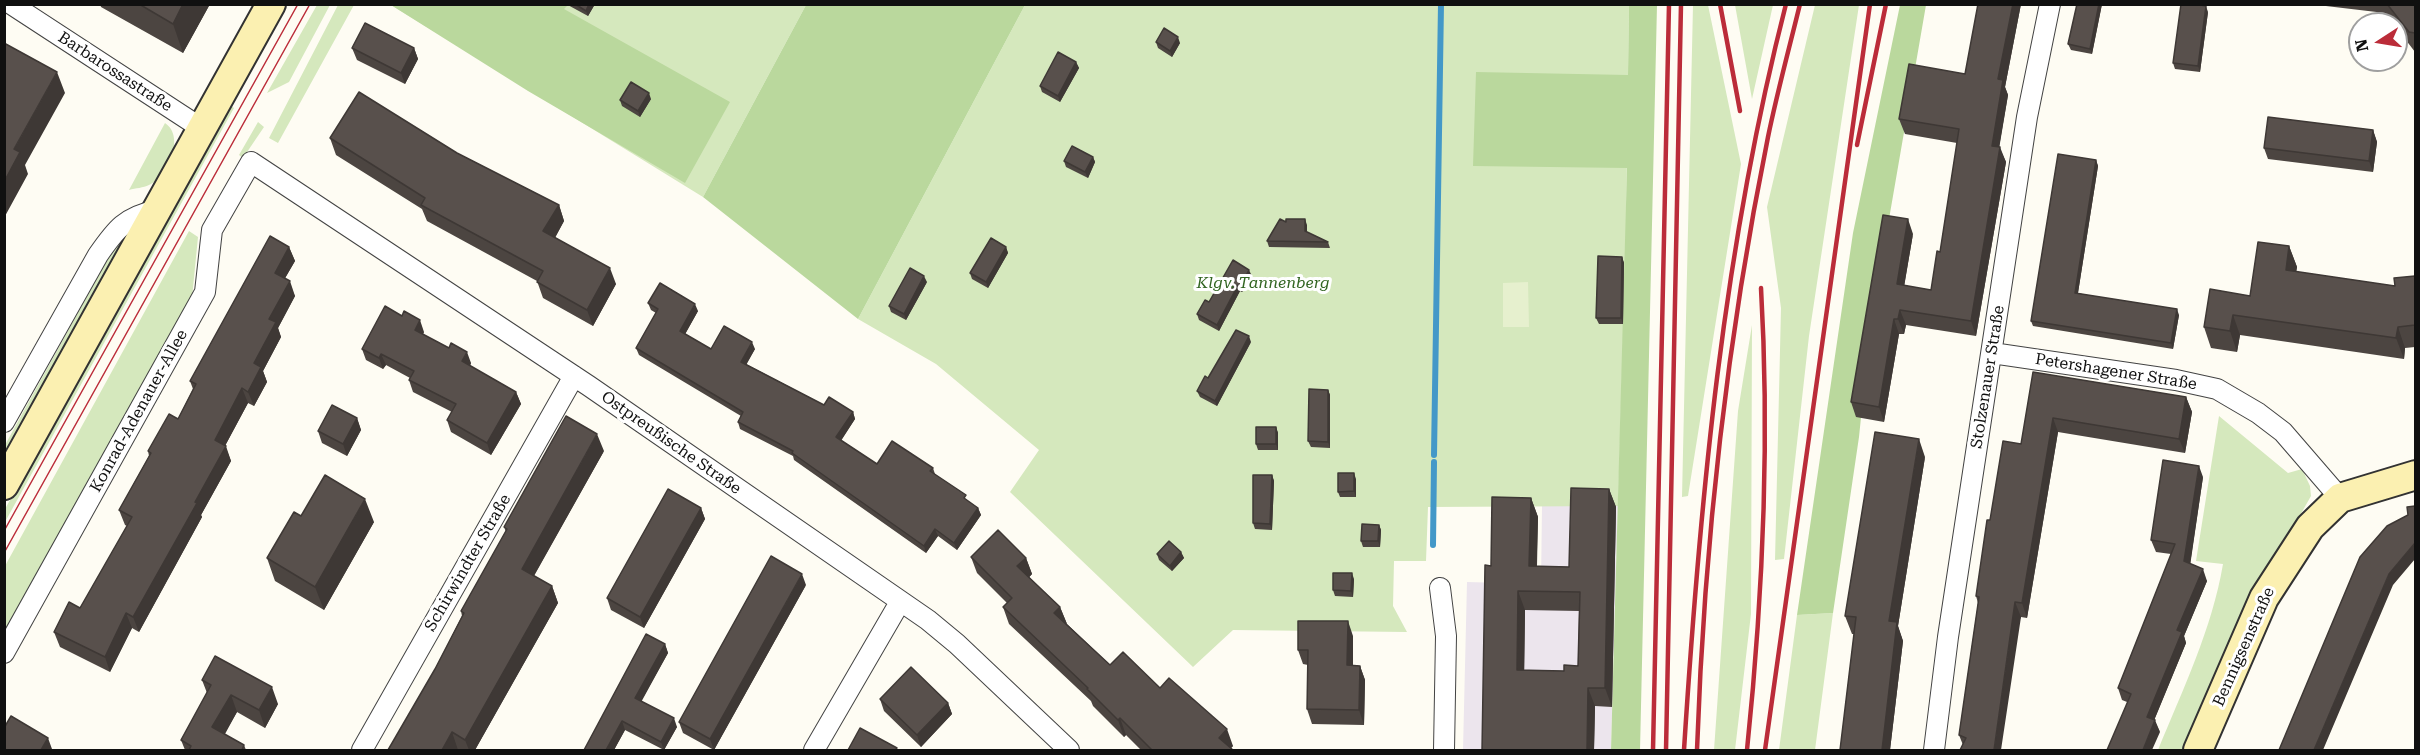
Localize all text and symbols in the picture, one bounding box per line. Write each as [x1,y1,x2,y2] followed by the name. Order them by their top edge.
[2348,12,2408,72] north arrow
[54,28,176,116] street label: Barbarossastraße
[2351,37,2372,53] text: N
[1196,273,1330,293] park label: Klgv. Tannenberg
[1967,304,2009,450] street label: Stolzenauer Straße
[86,326,192,496] street label: Konrad-Adenauer-Allee
[2034,350,2198,394] street label: Petershagener Straße
[597,387,745,499] street label: Ostpreußische Straße
[421,491,515,635] street label: Schirwindter Straße
[2209,584,2279,710] street label: Bennigsenstraße

